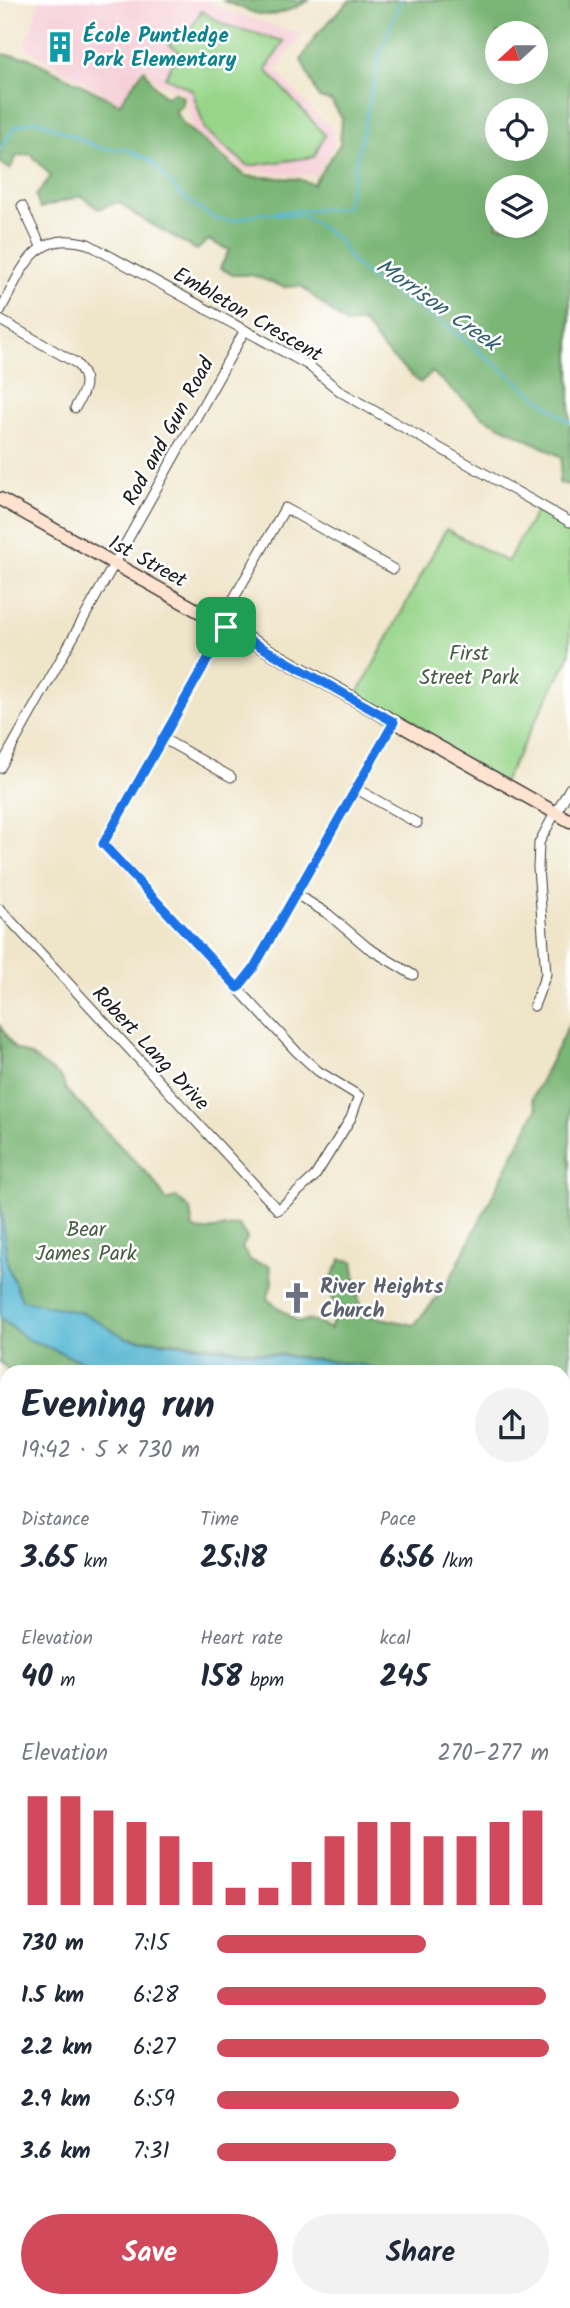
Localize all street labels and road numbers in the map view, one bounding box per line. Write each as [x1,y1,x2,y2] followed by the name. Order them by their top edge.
[166,259,329,372] street label: Embleton Crescent
[115,351,224,512] street label: Rod and Gun Road
[102,527,193,598] street label: 1st Street
[83,979,217,1119] street label: Robert Lang Drive

